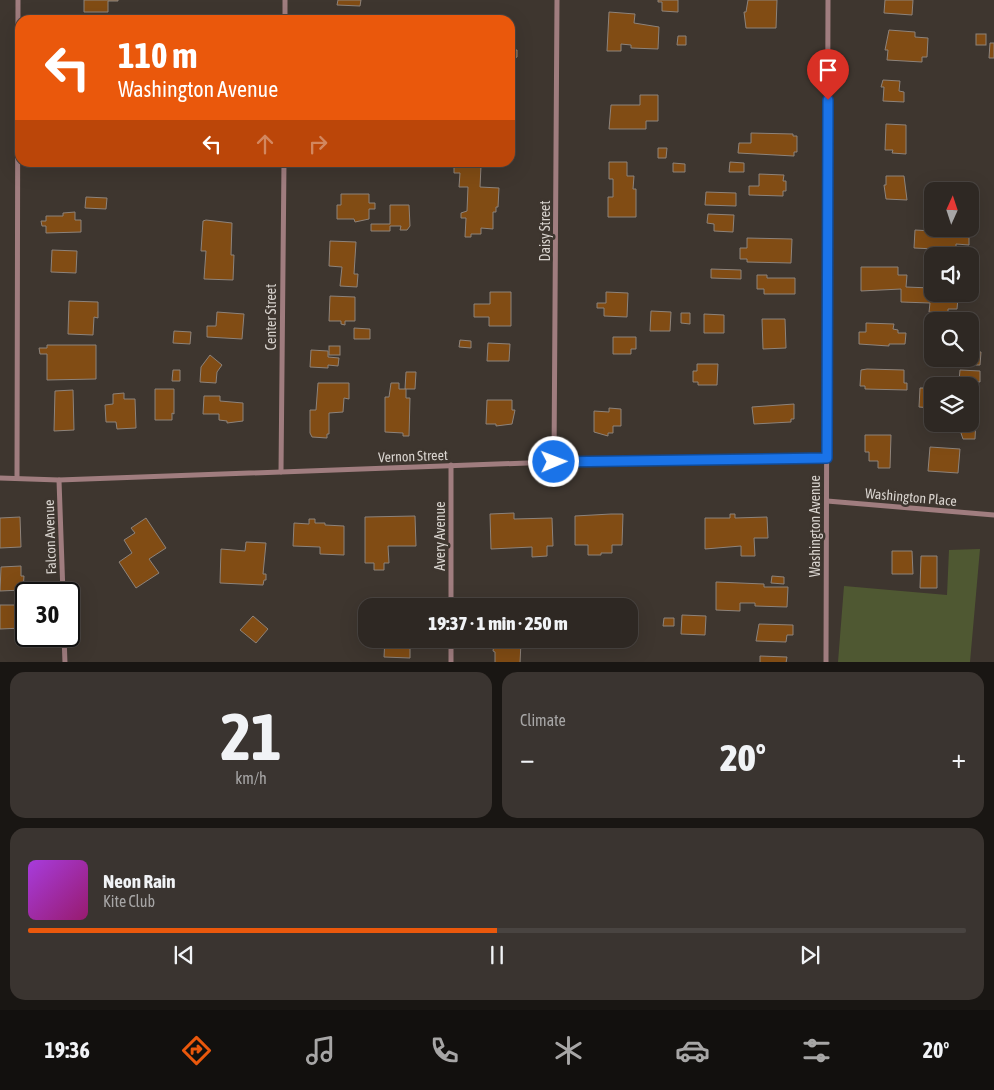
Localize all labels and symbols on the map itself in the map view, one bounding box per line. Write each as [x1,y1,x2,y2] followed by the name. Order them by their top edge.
[807,49,849,100] pin
[924,182,979,238] north arrow
[537,201,553,261] street label: Daisy Street
[263,284,279,350] street label: Center Street
[527,435,579,487] position arrow
[378,447,448,465] street label: Vernon Street
[807,475,823,577] street label: Washington Avenue
[865,485,957,509] street label: Washington Place
[41,499,59,575] street label: Falcon Avenue
[432,501,448,571] street label: Avery Avenue
[15,582,80,647] speed limit sign: 30

